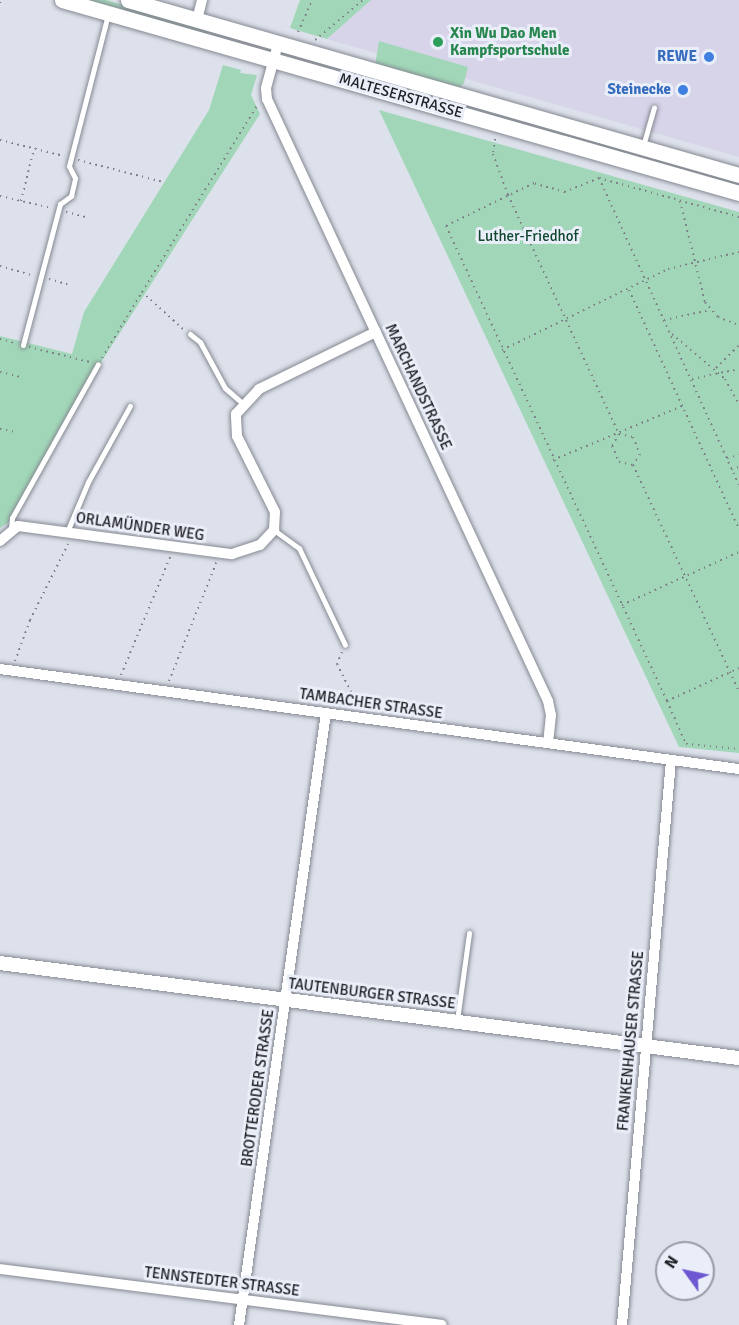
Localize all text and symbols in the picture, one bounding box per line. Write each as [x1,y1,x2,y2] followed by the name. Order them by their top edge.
[450,24,569,59] place label: Xin Wu Dao Men Kampfsportschule
[431,35,445,49] marker: Xin Wu Dao Men Kampfsportschule
[657,48,697,66] place label: REWE
[702,50,716,64] marker: REWE
[337,70,465,122] street label: MALTESERSTRASSE
[607,81,671,99] place label: Steinecke
[676,83,690,97] marker: Steinecke
[477,228,579,246] park label: Luther-Friedhof
[381,321,455,453] street label: MARCHANDSTRASSE
[75,509,205,545] street label: ORLAMÜNDER WEG
[298,685,444,723] street label: TAMBACHER STRASSE
[614,950,648,1132] street label: FRANKENHAUSER STRASSE
[287,975,457,1013] street label: TAUTENBURGER STRASSE
[238,1008,278,1168] street label: BROTTERODER STRASSE
[655,1241,715,1301] north arrow
[660,1252,683,1272] text: N
[143,1264,301,1300] street label: TENNSTEDTER STRASSE

